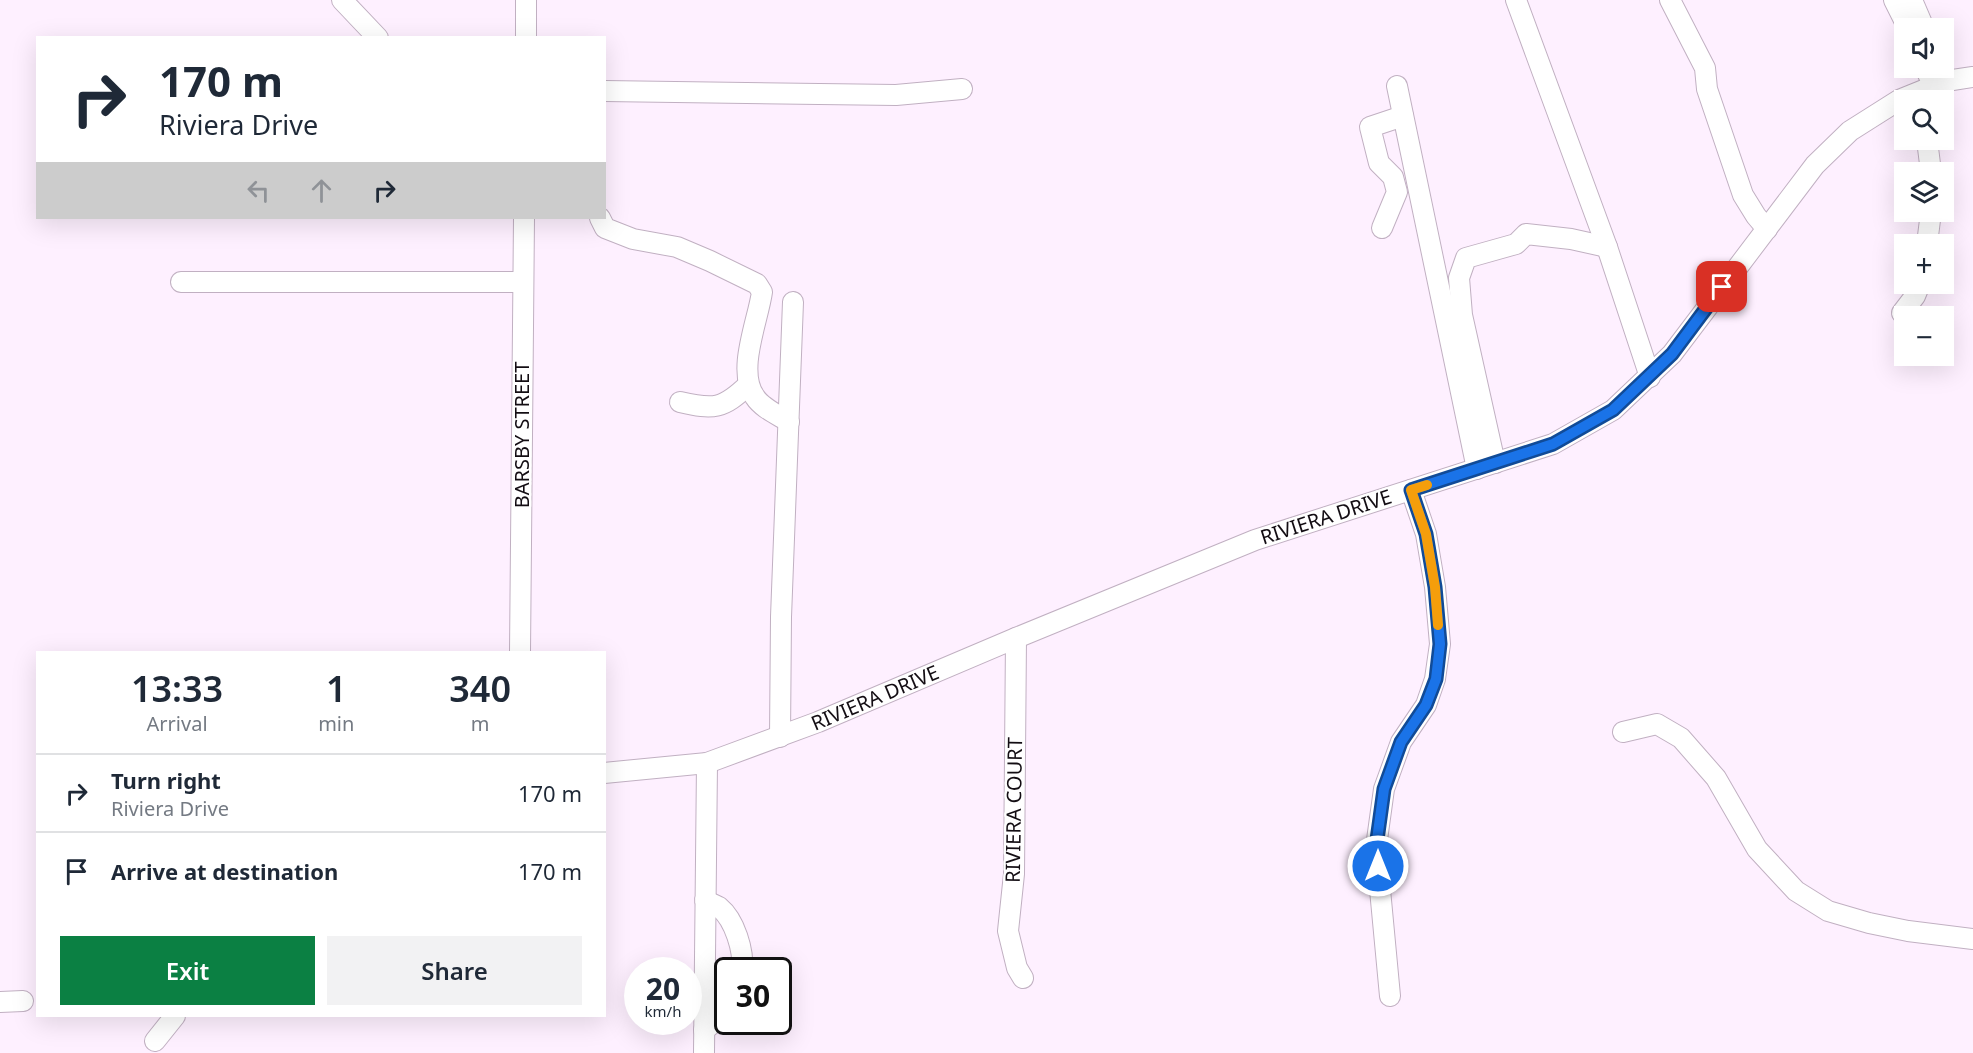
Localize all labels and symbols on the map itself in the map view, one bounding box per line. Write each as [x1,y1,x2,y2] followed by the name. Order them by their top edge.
[1696,261,1747,312] pin
[508,362,535,508] street label: BARSBY STREET
[1257,483,1395,550] street label: RIVIERA DRIVE
[807,658,943,737] street label: RIVIERA DRIVE
[999,737,1028,883] street label: RIVIERA COURT
[1346,834,1410,898] position arrow
[714,957,792,1035] speed limit sign: 30

